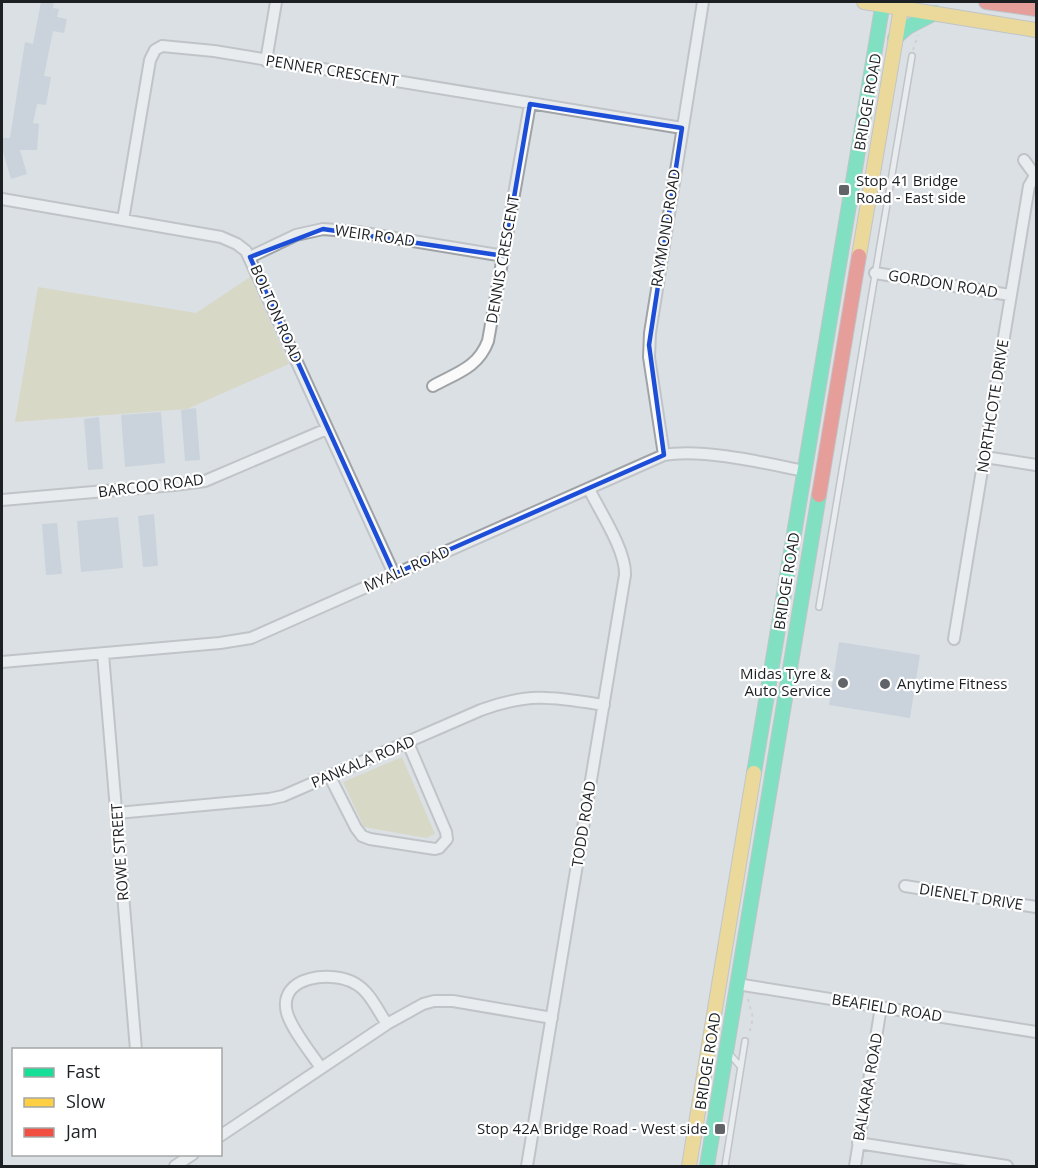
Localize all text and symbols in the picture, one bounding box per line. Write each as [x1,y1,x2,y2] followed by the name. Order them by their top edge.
[264,50,401,90] street label: PENNER CRESCENT
[849,52,885,152] street label: BRIDGE ROAD
[646,167,684,288] street label: RAYMOND ROAD
[856,170,966,207] place label: Stop 41 Bridge Road - East side
[837,183,851,197] marker: Stop 41 Bridge Road - East side
[481,192,523,325] street label: DENNIS CRESCENT
[334,219,417,251] street label: WEIR ROAD
[246,261,308,366] street label: BOLTON ROAD
[887,264,999,302] street label: GORDON ROAD
[972,338,1012,474] street label: NORTHCOTE DRIVE
[97,469,205,501] street label: BARCOO ROAD
[768,531,804,631] street label: BRIDGE ROAD
[360,540,453,596] street label: MYALL ROAD
[740,663,831,700] place label: Midas Tyre & Auto Service
[897,673,1007,693] place label: Anytime Fitness
[836,676,850,690] marker: Midas Tyre & Auto Service
[878,677,892,691] marker: Anytime Fitness
[308,730,418,792] street label: PANKALA ROAD
[566,779,600,868] street label: TODD ROAD
[106,802,132,901] street label: ROWE STREET
[918,878,1024,914] street label: DIENELT DRIVE
[830,988,944,1026] street label: BEAFIELD ROAD
[689,1011,725,1111] street label: BRIDGE ROAD
[848,1031,886,1143] street label: BALKARA ROAD
[12,1048,222,1156] legend
[66,1059,100,1083] text: Fast
[66,1089,105,1113] text: Slow
[477,1118,708,1138] place label: Stop 42A Bridge Road - West side
[64,1119,98,1143] text: Jam
[713,1122,727,1136] marker: Stop 42A Bridge Road - West side

